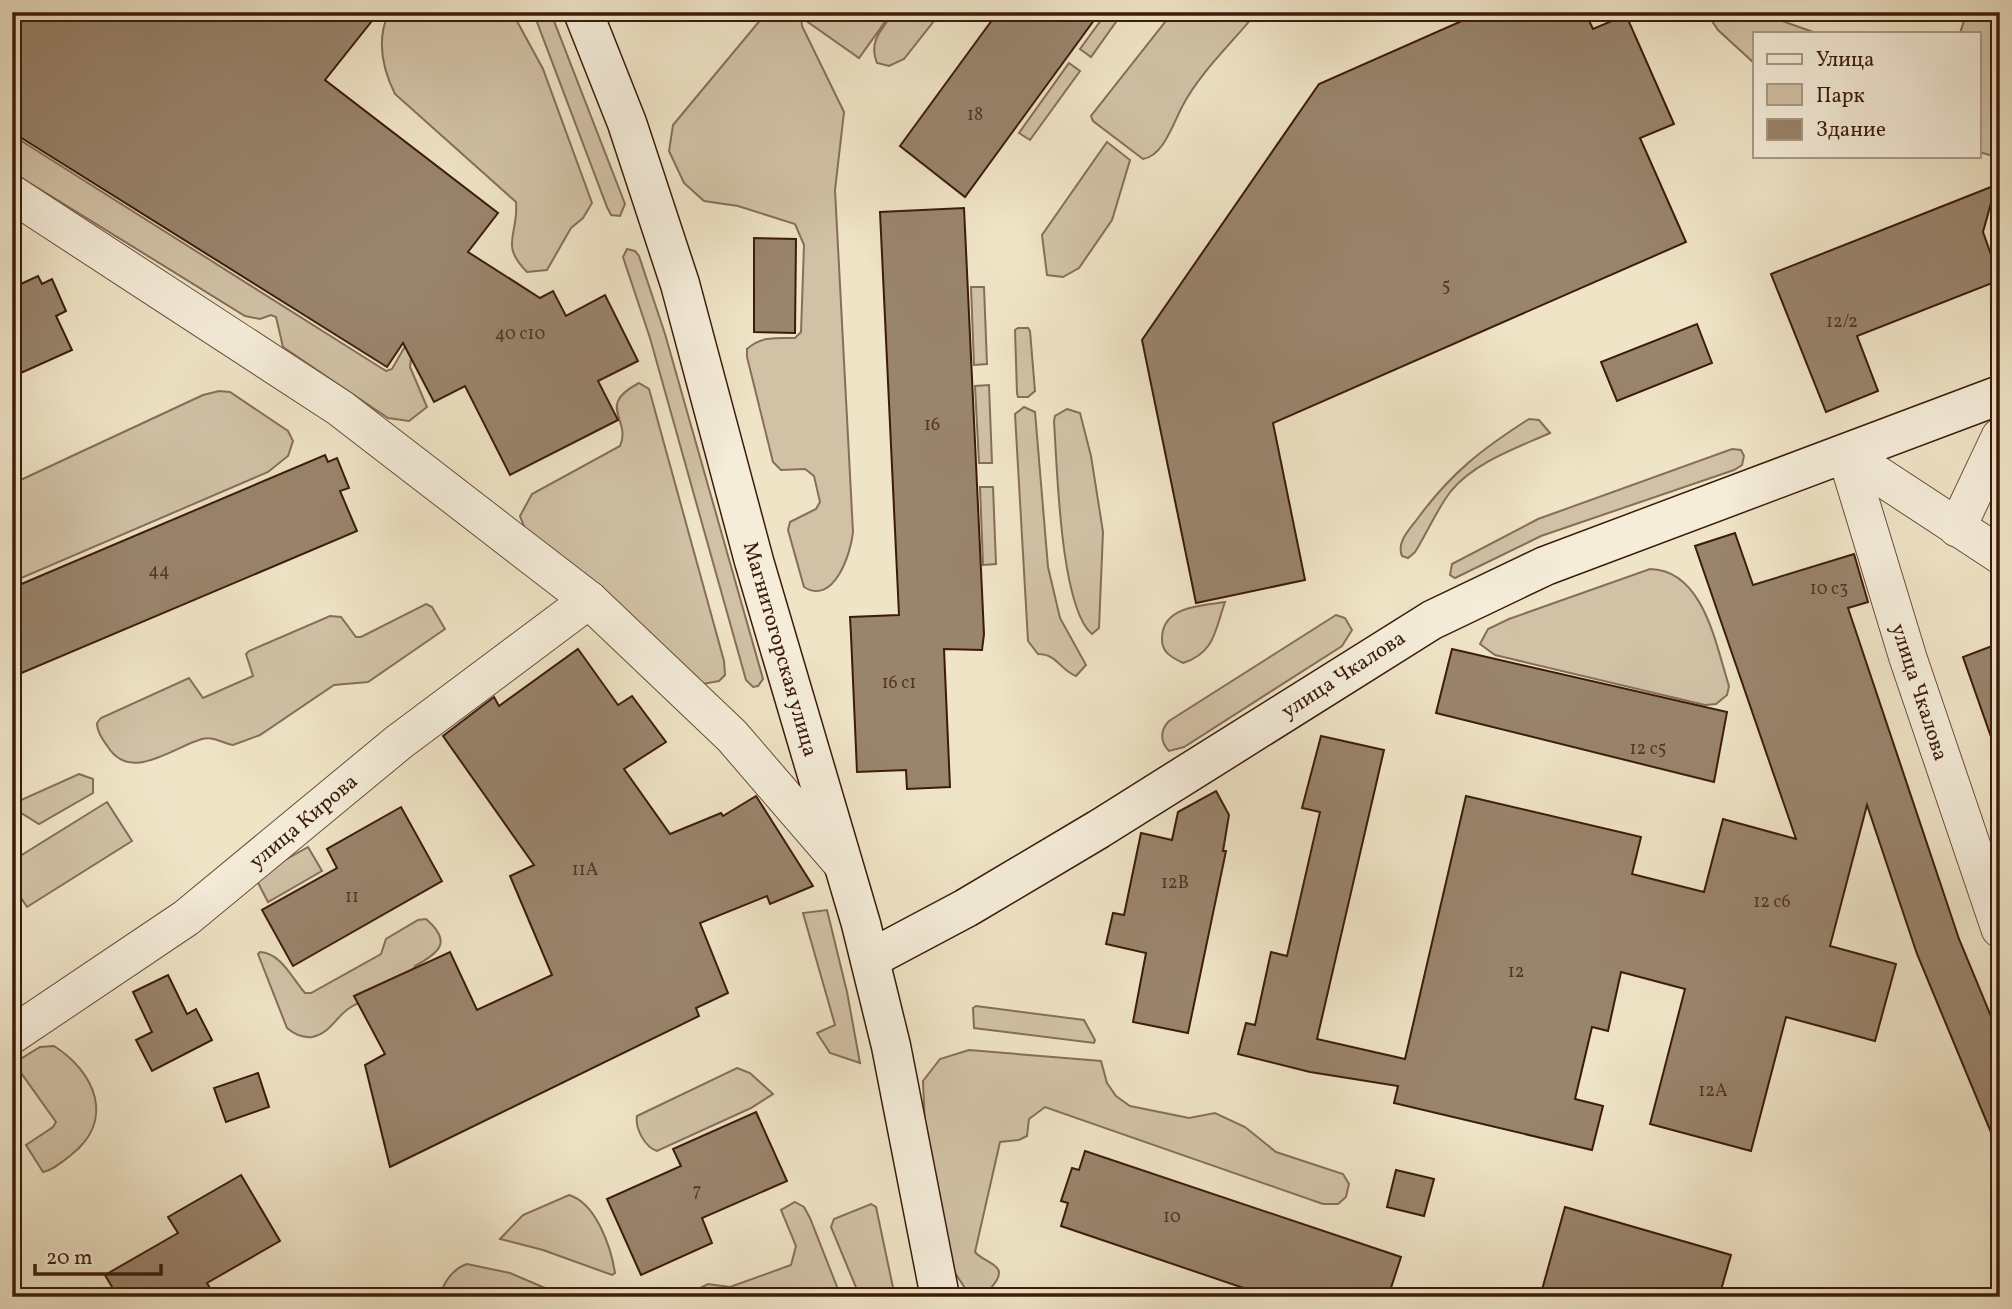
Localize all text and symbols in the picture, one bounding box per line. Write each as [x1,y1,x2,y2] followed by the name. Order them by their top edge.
[1753,32,1980,158] legend
[1816,46,1874,75] text: Улица
[1816,82,1865,111] text: Парк
[967,103,983,128] house number: 18
[1816,116,1886,145] text: Здание
[1442,274,1450,299] house number: 5
[1826,310,1858,335] house number: 12/2
[495,322,546,347] house number: 40 с10
[924,413,940,438] house number: 16
[735,538,824,760] street label: Магнитогорская улица
[148,559,170,584] house number: 44
[1810,577,1848,602] house number: 10 с3
[1883,620,1954,765] street label: улица Чкалова
[1276,624,1412,726] street label: улица Чкалова
[882,671,916,696] house number: 16 с1
[1630,737,1666,762] house number: 12 с5
[243,768,365,876] street label: улица Кирова
[572,858,599,883] house number: 11А
[1161,871,1189,896] house number: 12В
[345,885,359,910] house number: 11
[1753,890,1791,915] house number: 12 с6
[1508,960,1524,985] house number: 12
[1698,1079,1728,1104] house number: 12А
[693,1179,701,1204] house number: 7
[1163,1205,1181,1230] house number: 10
[35,1232,161,1276] scale bar
[46,1244,92,1273] text: 20 m

